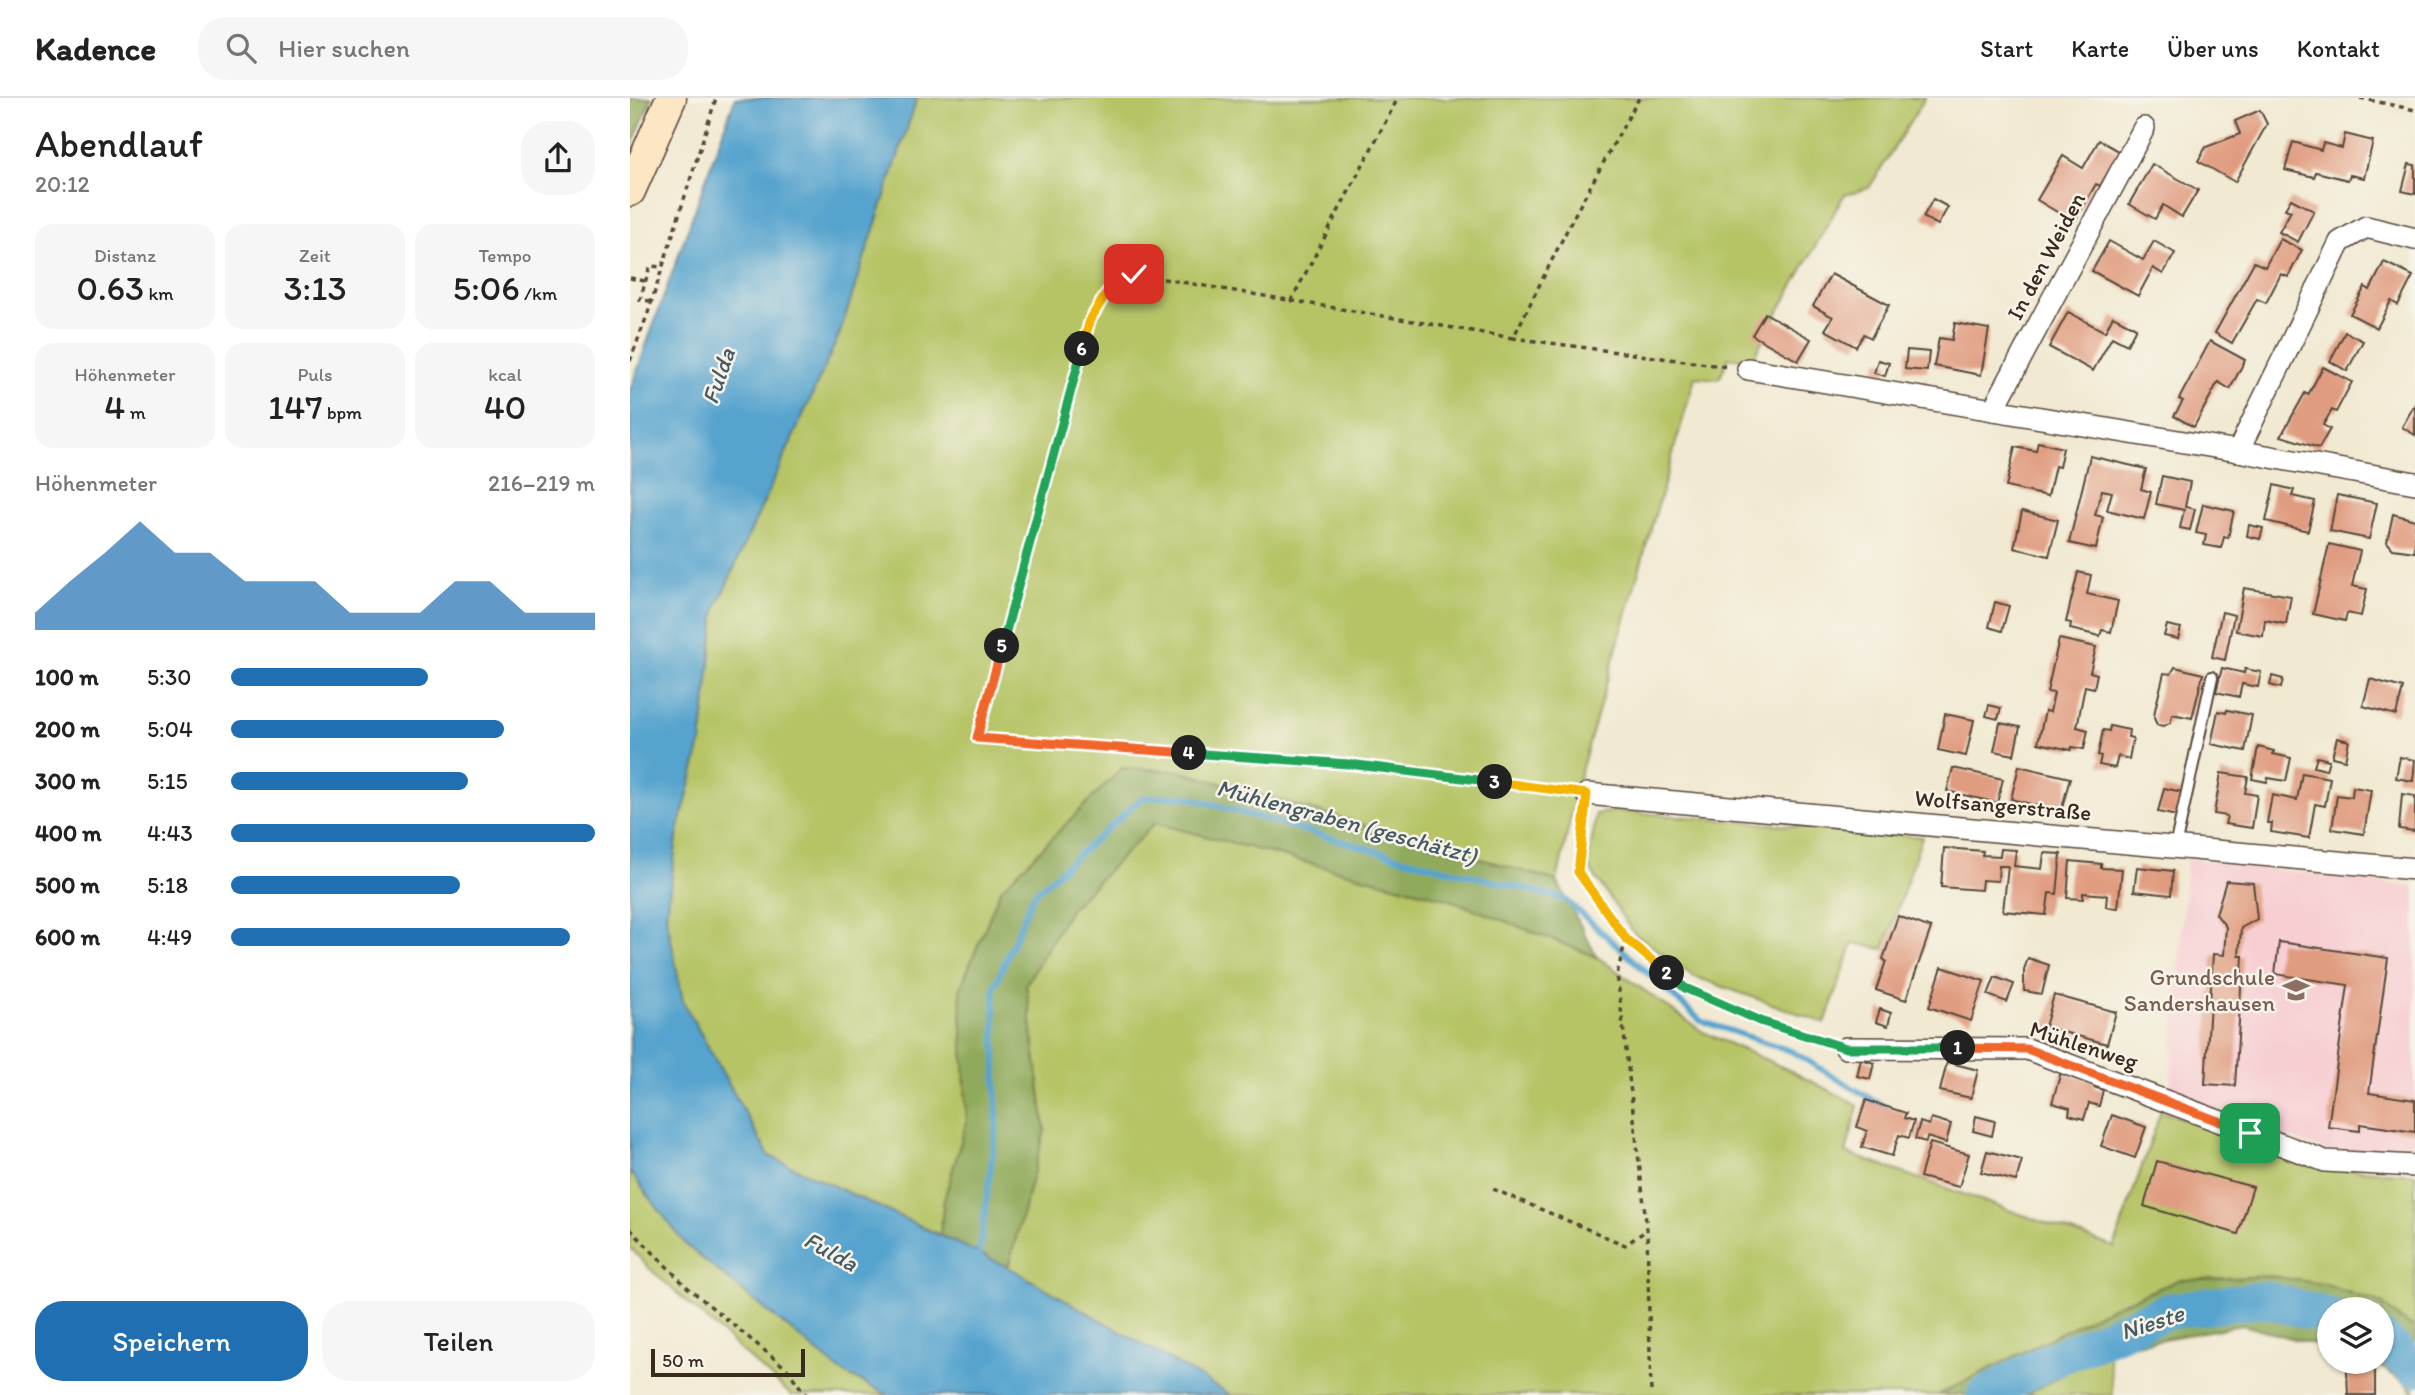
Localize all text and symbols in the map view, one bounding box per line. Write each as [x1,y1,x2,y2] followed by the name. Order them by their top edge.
[198,17,688,80] search box
[35,29,156,68] text: Kadence
[222,29,260,67] icon: search
[278,32,410,64] text: Hier suchen
[1980,34,2033,63] text: Start
[2071,34,2129,63] text: Karte
[2167,34,2259,63] text: Über uns
[2297,34,2380,63] text: Kontakt
[35,121,203,167] text: Abendlauf
[521,121,595,195] button: share
[35,170,90,198] text: 20:12
[2001,187,2091,325] street label: In den Weiden
[94,244,156,267] text: Distanz
[299,244,331,267] text: Zeit
[479,244,531,267] text: Tempo
[1104,244,1164,304] pin
[1115,255,1153,293] icon: check
[76,267,144,309] text: 0.63
[284,267,346,309] text: 3:13
[453,267,520,309] text: 5:06
[144,282,174,305] text: km
[520,282,557,305] text: /km
[1064,331,1100,366] pin: 6
[1076,337,1087,360] text: 6
[695,343,741,408] water label: Fulda
[75,363,175,386] text: Höhenmeter
[297,363,333,386] text: Puls
[488,363,522,386] text: kcal
[104,386,125,428] text: 4
[268,386,323,428] text: 147
[484,386,526,428] text: 40
[125,401,146,424] text: m
[323,401,362,424] text: bpm
[35,469,157,497] text: Höhenmeter
[488,469,595,497] text: 216–219 m
[984,628,1020,664] pin: 5
[997,634,1006,657] text: 5
[35,663,99,691] text: 100 m
[147,663,191,691] text: 5:30
[35,715,100,743] text: 200 m
[147,715,193,743] text: 5:04
[1172,736,1206,770] pin: 4
[1183,741,1194,764] text: 4
[1478,764,1512,800] pin: 3
[35,767,100,795] text: 300 m
[147,767,187,795] text: 5:15
[1489,770,1500,793] text: 3
[1214,772,1482,870] water label: Mühlengraben (geschätzt)
[1913,783,2093,827] street label: Wolfsangerstraße
[35,819,102,847] text: 400 m
[147,819,193,847] text: 4:43
[35,871,100,899] text: 500 m
[147,871,188,899] text: 5:18
[35,923,100,951] text: 600 m
[147,923,192,951] text: 4:49
[1650,956,1684,990] pin: 2
[1662,961,1672,984] text: 2
[2124,963,2275,1017] place label: Grundschule Sandershausen
[2281,975,2311,1005] school or university icon: Grundschule Sandershausen
[2026,1014,2142,1076] street label: Mühlenweg
[1940,1030,1976,1066] pin: 1
[1953,1036,1962,1059] text: 1
[2220,1103,2280,1163] pin
[2231,1114,2269,1152] icon: arrive
[799,1225,864,1278] water label: Fulda
[2317,1297,2394,1374] map controls
[2317,1297,2394,1374] button: layers
[2117,1298,2189,1346] water label: Nieste
[35,1301,308,1381] button: Speichern
[322,1301,595,1381] button: Teilen
[651,1346,805,1378] scale bar
[662,1349,704,1372] text: 50 m

